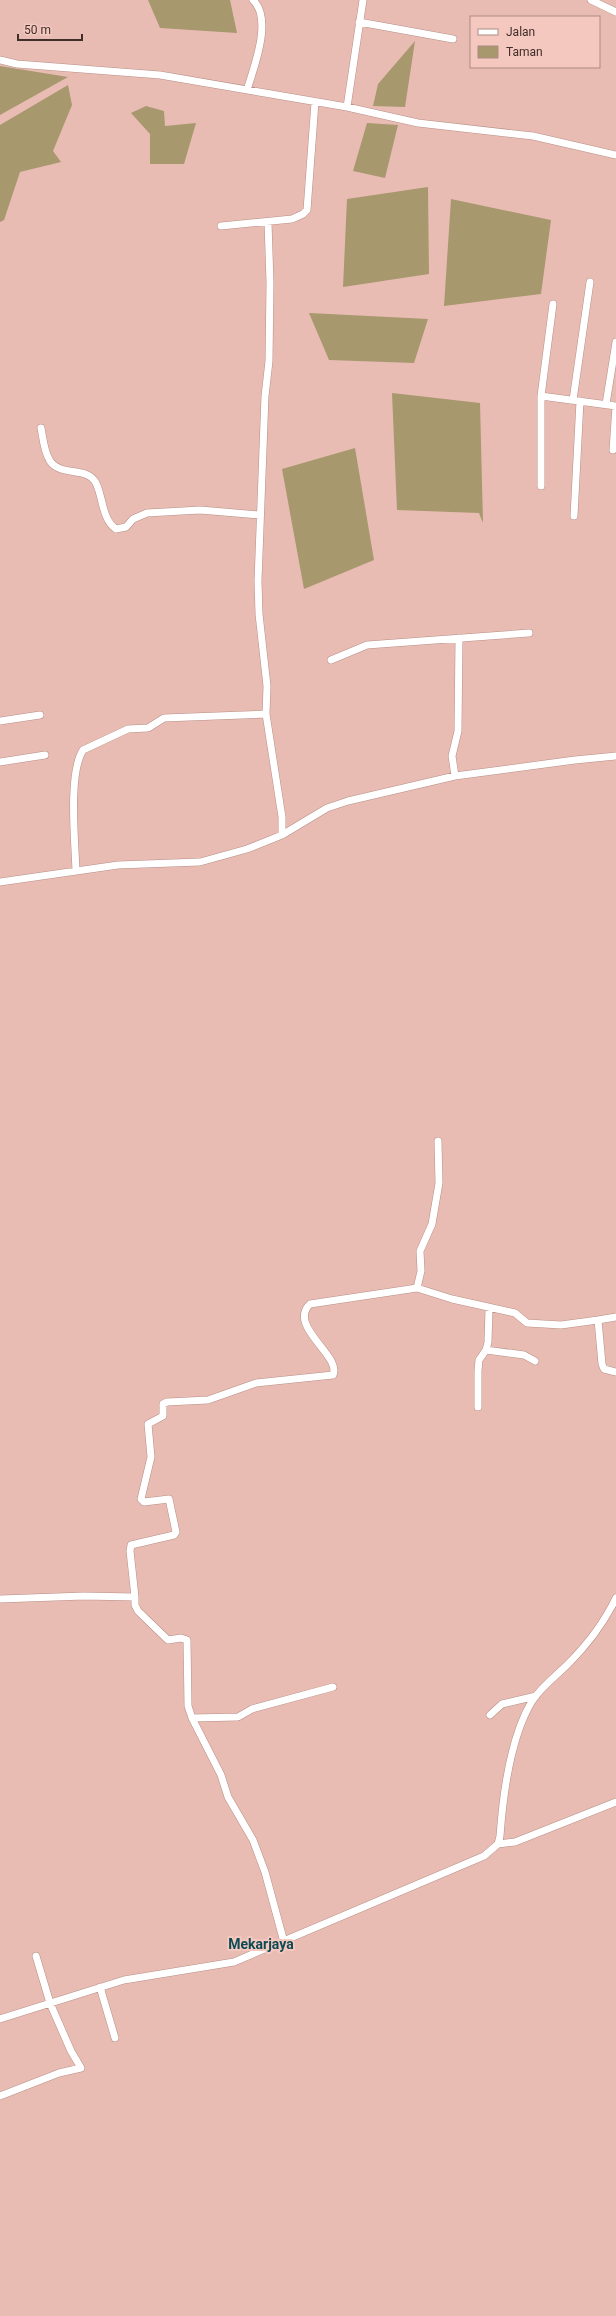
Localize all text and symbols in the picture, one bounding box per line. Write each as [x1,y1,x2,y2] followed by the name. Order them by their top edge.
[18,16,82,42] scale bar
[470,16,600,68] legend
[24,23,51,37] text: 50 m
[506,25,535,39] text: Jalan
[506,45,543,59] text: Taman
[228,1936,294,1952] district label: Mekarjaya

